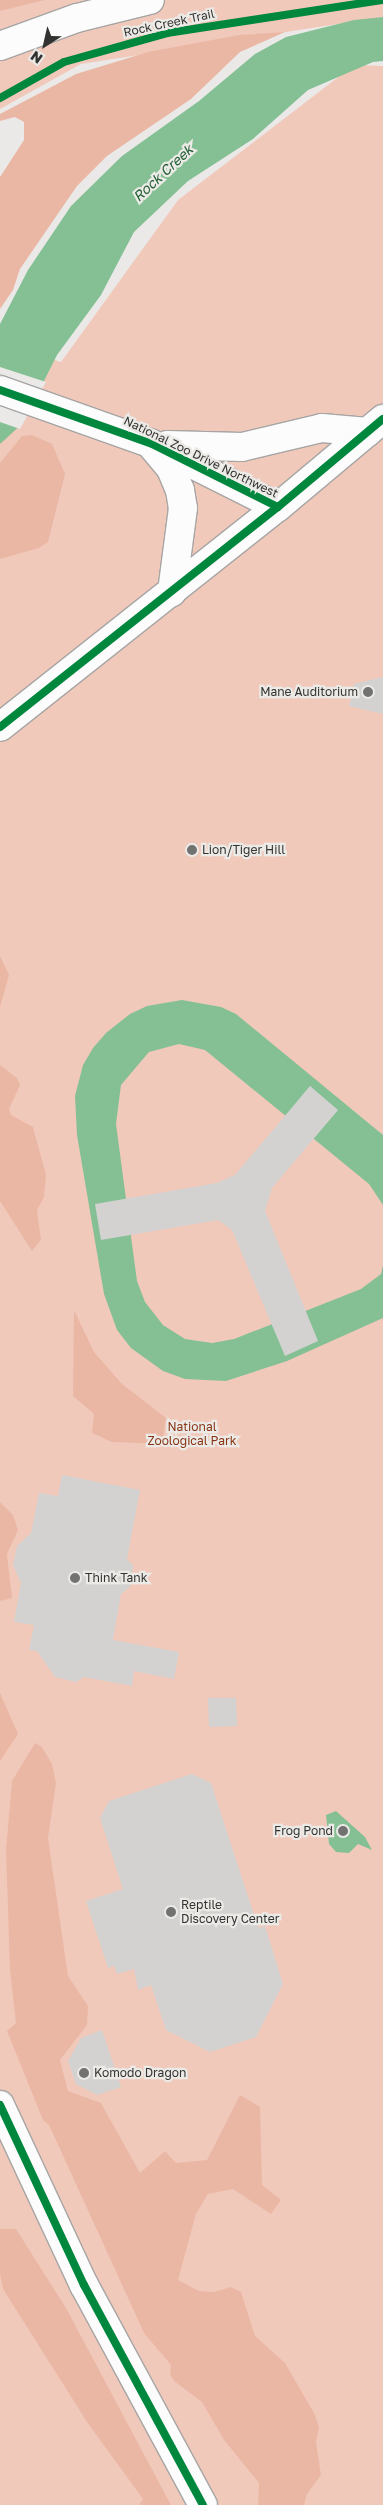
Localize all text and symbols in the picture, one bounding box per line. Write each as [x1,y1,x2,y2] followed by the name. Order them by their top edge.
[122,6,216,40] street label: Rock Creek Trail
[20,20,70,70] north arrow
[27,48,45,68] text: N
[130,141,196,205] water label: Rock Creek
[121,413,281,501] street label: National Zoo Drive Northwest
[260,685,358,699] place label: Mane Auditorium
[362,686,374,698] marker: Mane Auditorium
[202,843,285,857] place label: Lion/Tiger Hill
[186,844,198,856] marker: Lion/Tiger Hill
[147,1420,237,1448] park label: National Zoological Park
[85,1571,147,1585] place label: Think Tank
[69,1572,81,1584] marker: Think Tank
[274,1824,333,1838] place label: Frog Pond
[337,1825,349,1837] marker: Frog Pond
[181,1898,279,1926] place label: Reptile Discovery Center
[165,1906,177,1918] marker: Reptile Discovery Center
[94,2066,186,2080] place label: Komodo Dragon
[78,2067,90,2079] marker: Komodo Dragon

